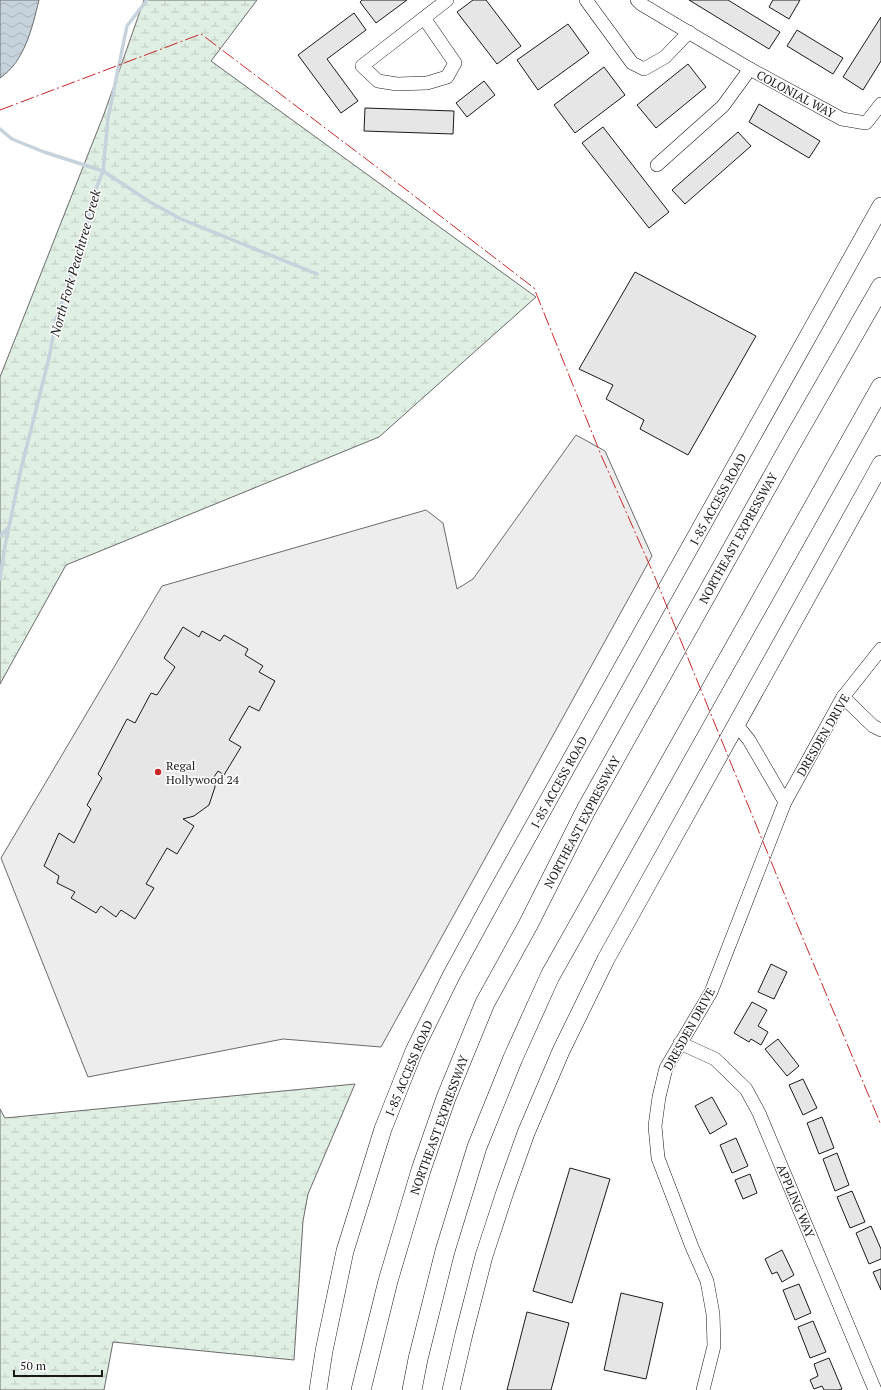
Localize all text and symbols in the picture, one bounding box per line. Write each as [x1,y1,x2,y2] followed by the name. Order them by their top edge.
[754,67,838,121] street label: COLONIAL WAY
[45,187,105,340] water label: North Fork Peachtree Creek
[687,451,749,547] street label: I-85 ACCESS ROAD
[696,470,780,606] street label: NORTHEAST EXPRESSWAY
[793,691,853,779] street label: DRESDEN DRIVE
[528,734,590,830] street label: I-85 ACCESS ROAD
[541,753,623,891] street label: NORTHEAST EXPRESSWAY
[166,758,240,787] place label: Regal Hollywood 24
[153,767,163,777] marker: Regal Hollywood 24
[660,985,718,1073] street label: DRESDEN DRIVE
[382,1018,436,1118] street label: I-85 ACCESS ROAD
[407,1053,471,1197] street label: NORTHEAST EXPRESSWAY
[774,1162,818,1240] street label: APPLING WAY
[14,1352,102,1378] scale bar
[20,1358,47,1373] text: 50 m

